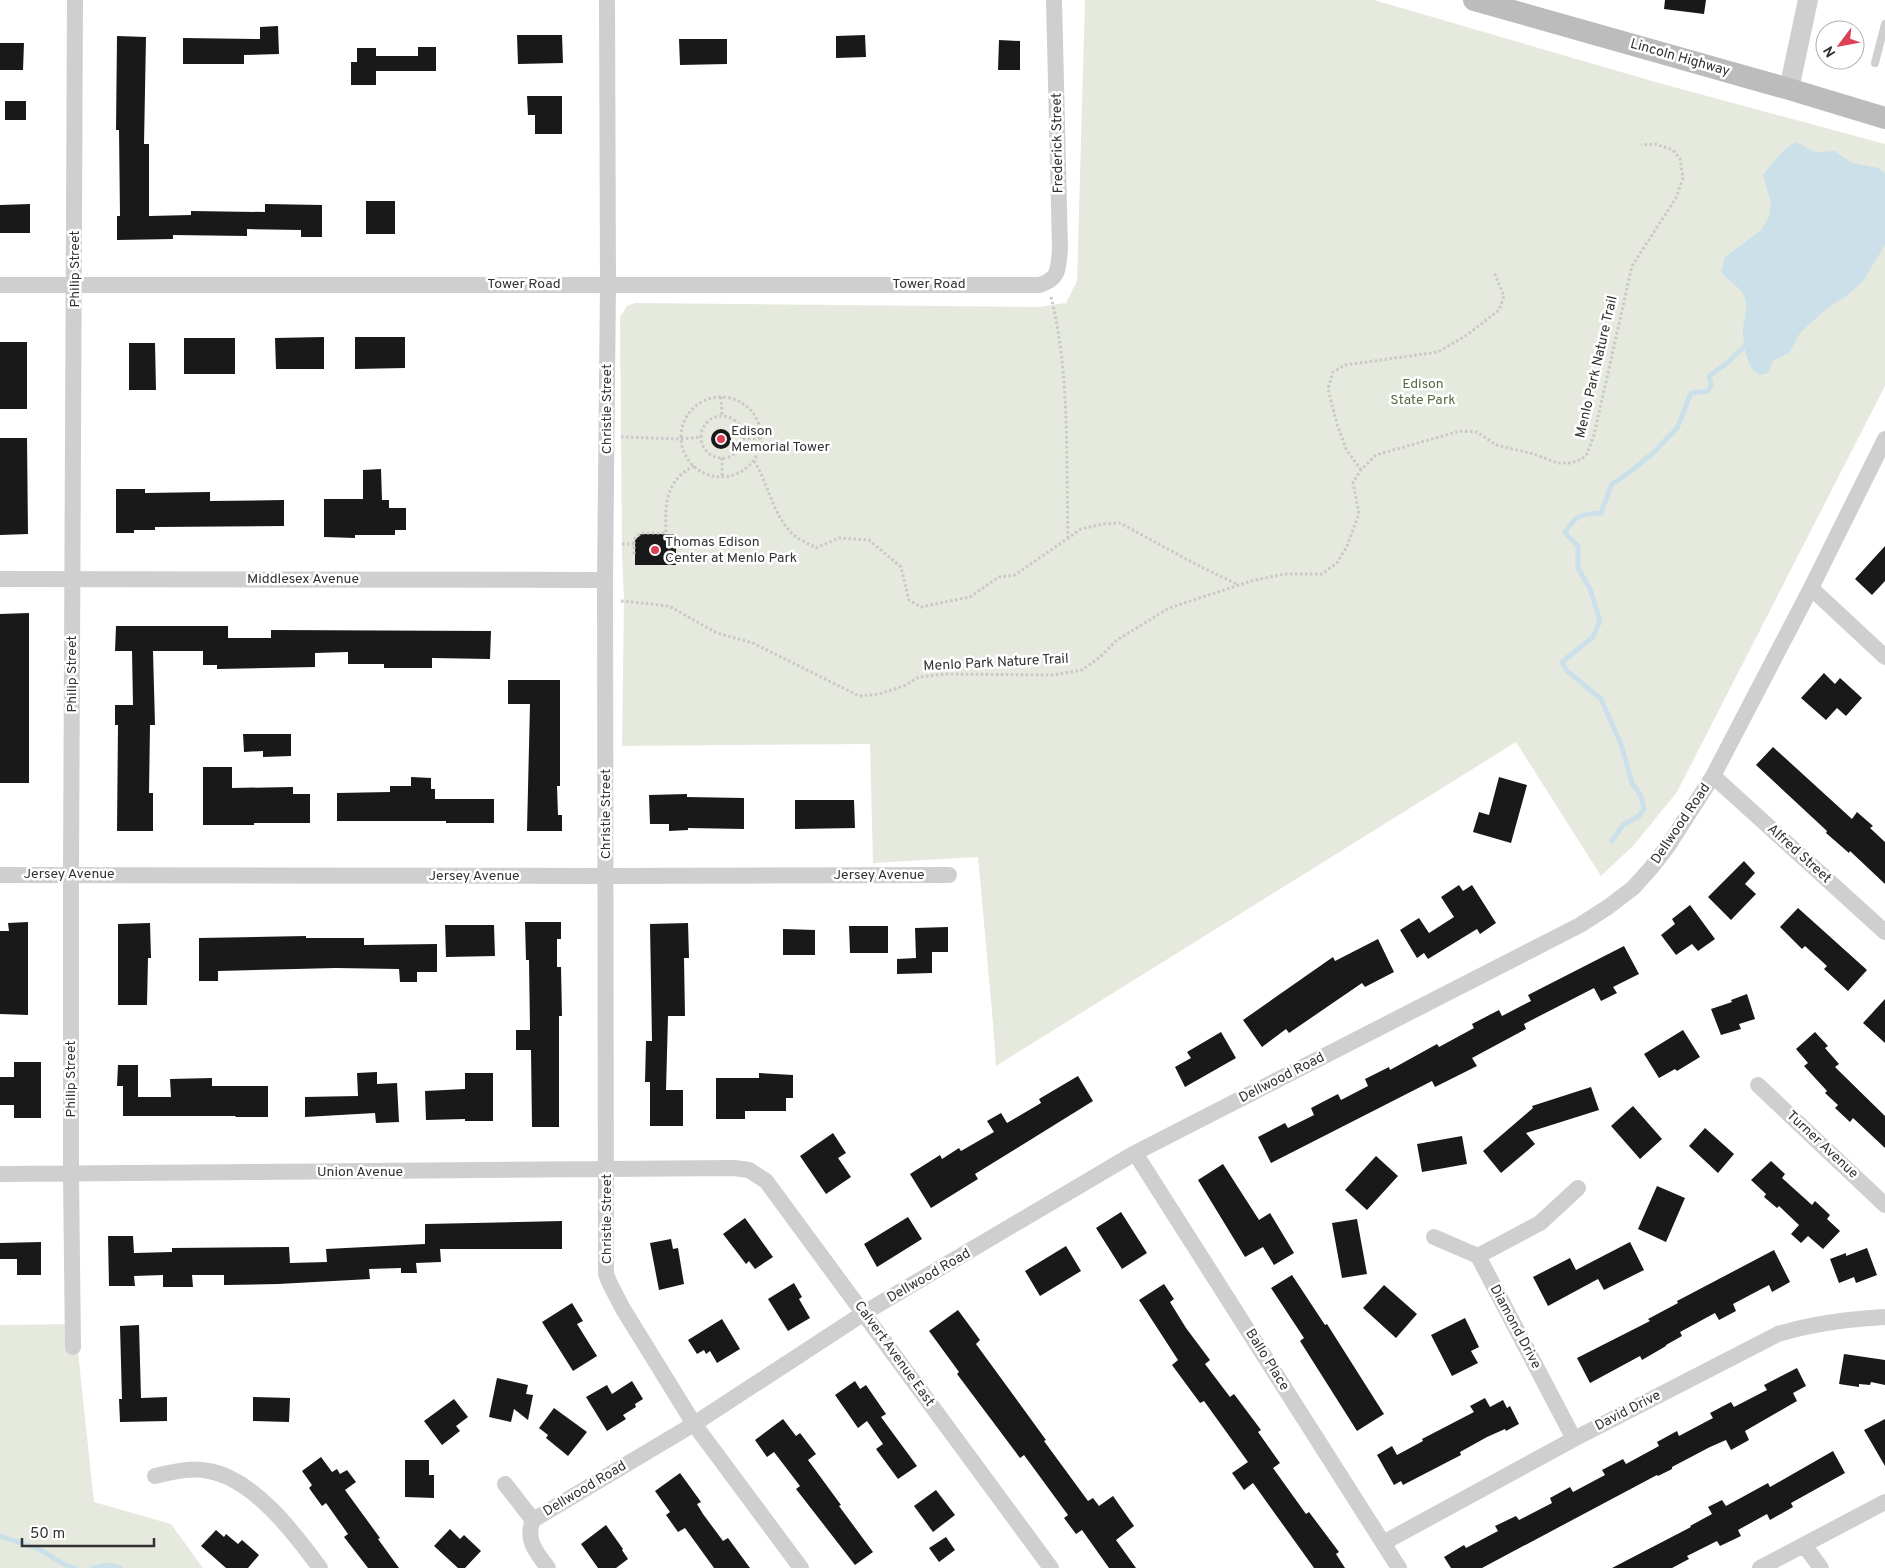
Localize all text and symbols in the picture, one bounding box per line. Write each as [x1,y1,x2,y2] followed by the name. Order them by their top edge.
[1815,20,1865,70] north arrow
[1628,36,1732,80] street label: Lincoln Highway
[1820,42,1840,60] text: N
[1049,93,1067,193] street label: Frederick Street
[67,230,84,308] street label: Philip Street
[487,276,561,293] street label: Tower Road
[892,276,966,293] street label: Tower Road
[1572,294,1622,440] street label: Menlo Park Nature Trail
[599,364,616,454] street label: Christie Street
[1390,376,1456,409] park label: Edison State Park
[731,423,831,456] place label: Edison Memorial Tower
[715,433,727,445] marker: Edison Memorial Tower
[665,534,797,567] place label: Thomas Edison Center at Menlo Park
[649,544,661,556] marker: Thomas Edison Center at Menlo Park
[247,571,359,588] street label: Middlesex Avenue
[64,635,81,713] street label: Philip Street
[923,651,1069,675] street label: Menlo Park Nature Trail
[598,769,615,859] street label: Christie Street
[1648,780,1714,868] street label: Dellwood Road
[1763,821,1835,887] street label: Alfred Street
[23,866,115,883] street label: Jersey Avenue
[833,867,925,884] street label: Jersey Avenue
[428,868,520,885] street label: Jersey Avenue
[63,1040,80,1118] street label: Philip Street
[1236,1049,1328,1107] street label: Dellwood Road
[1783,1108,1861,1182] street label: Turner Avenue
[317,1164,403,1181] street label: Union Avenue
[599,1174,616,1264] street label: Christie Street
[884,1245,974,1307] street label: Dellwood Road
[1486,1282,1544,1372] street label: Diamond Drive
[850,1298,938,1410] street label: Calvert Avenue East
[1241,1326,1293,1394] street label: Ballo Place
[1592,1387,1664,1435] street label: David Drive
[540,1458,630,1520] street label: Dellwood Road
[22,1516,155,1548] scale bar
[30,1525,65,1544] text: 50 m

